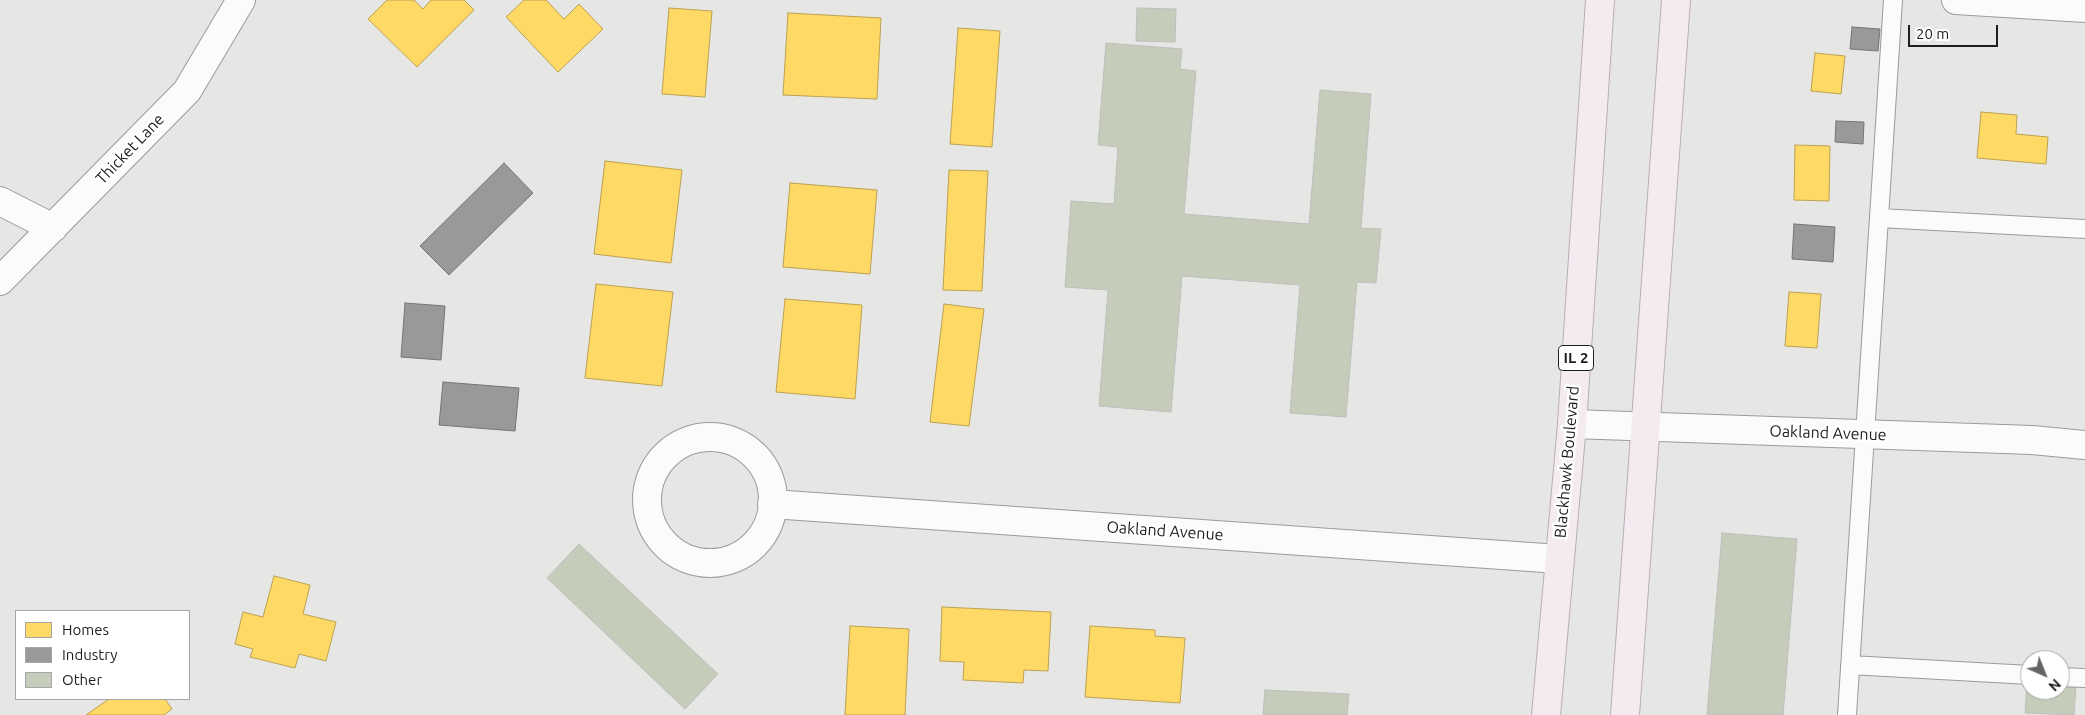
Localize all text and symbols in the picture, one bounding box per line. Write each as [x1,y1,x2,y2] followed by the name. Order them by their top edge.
[1910,15,2000,47] scale bar
[1916,25,1949,42] text: 20 m
[92,110,168,188] street label: Thicket Lane
[1558,346,1594,370] road number: IL 2
[1551,385,1583,539] street label: Blackhawk Boulevard
[1769,421,1887,445] street label: Oakland Avenue
[1106,517,1224,545] street label: Oakland Avenue
[15,610,190,700] legend
[62,621,109,638] text: Homes
[62,646,117,663] text: Industry
[2020,650,2070,700] north arrow
[62,671,102,688] text: Other
[2045,676,2064,694] text: N

